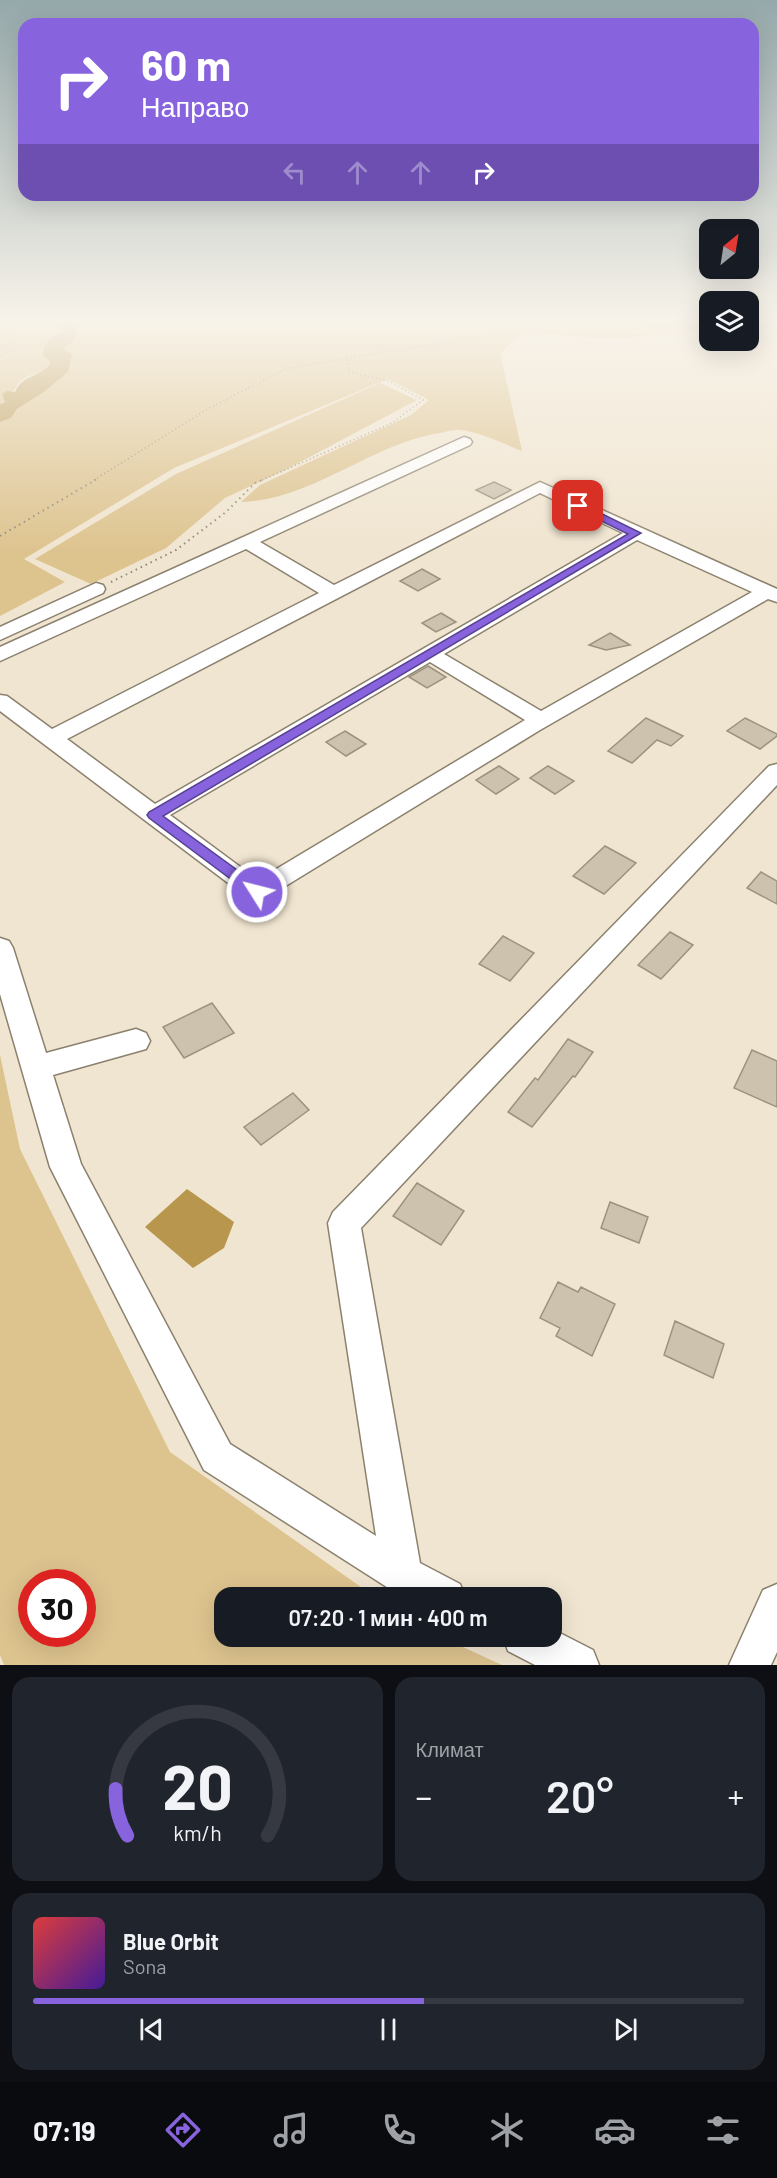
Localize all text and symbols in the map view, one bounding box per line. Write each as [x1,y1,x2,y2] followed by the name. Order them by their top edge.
[141,39,231,89] text: 60 m
[42,42,120,120] icon: right
[141,90,249,122] text: Направо
[278,156,311,189] icon: left
[341,156,374,189] icon: ahead
[404,156,437,189] icon: ahead
[467,156,500,189] icon: right
[699,219,759,279] north arrow
[699,219,759,351] map controls
[699,291,759,351] button: layers
[552,480,603,531] pin
[561,489,594,522] icon: arrive
[225,860,289,924] position arrow
[18,1569,96,1647] speed limit sign: 30
[289,1604,487,1630] text: 07:20 · 1 мин · 400 m
[416,1737,484,1761] text: Климат
[162,1748,233,1822] text: 20
[546,1768,613,1822] text: 20°
[416,1776,432,1816] text: −
[728,1776,744,1816] text: +
[173,1820,222,1845] text: km/h
[123,1928,219,1954] text: Blue Orbit
[123,1954,167,1978] text: Sona
[135,2013,168,2046] icon: previous
[372,2013,405,2046] icon: pause
[609,2013,642,2046] icon: next
[162,2109,204,2151] icon: directions
[270,2109,312,2151] icon: music
[378,2109,420,2151] icon: phone
[486,2109,528,2151] icon: climate
[594,2109,636,2151] icon: car
[702,2109,744,2151] icon: filters
[33,2114,96,2146] text: 07:19

